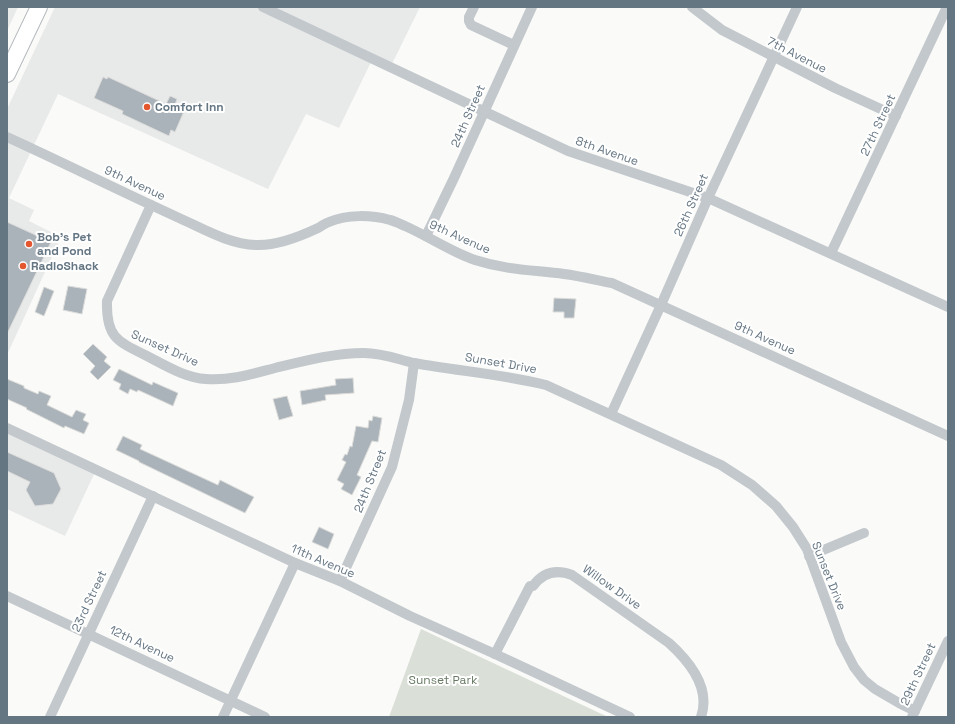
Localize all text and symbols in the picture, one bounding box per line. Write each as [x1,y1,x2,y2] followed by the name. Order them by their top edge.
[764,33,830,77] street label: 7th Avenue
[447,82,489,150] street label: 24th Street
[857,91,899,159] street label: 27th Street
[155,99,224,115] place label: Comfort Inn
[142,102,152,112] marker: Comfort Inn
[573,133,641,169] street label: 8th Avenue
[102,162,168,204] street label: 9th Avenue
[670,171,712,239] street label: 26th Street
[427,216,493,258] street label: 9th Avenue
[37,229,92,259] place label: Bob's Pet and Pond
[24,239,34,249] marker: Bob's Pet and Pond
[31,258,99,274] place label: RadioShack
[18,261,28,271] marker: RadioShack
[732,317,798,359] street label: 9th Avenue
[129,326,201,370] street label: Sunset Drive
[464,349,538,377] street label: Sunset Drive
[350,447,390,515] street label: 24th Street
[808,539,850,613] street label: Sunset Drive
[288,540,358,582] street label: 11th Avenue
[580,561,644,613] street label: Willow Drive
[68,568,110,634] street label: 23rd Street
[107,622,177,666] street label: 12th Avenue
[897,640,939,708] street label: 29th Street
[409,672,478,688] park label: Sunset Park

